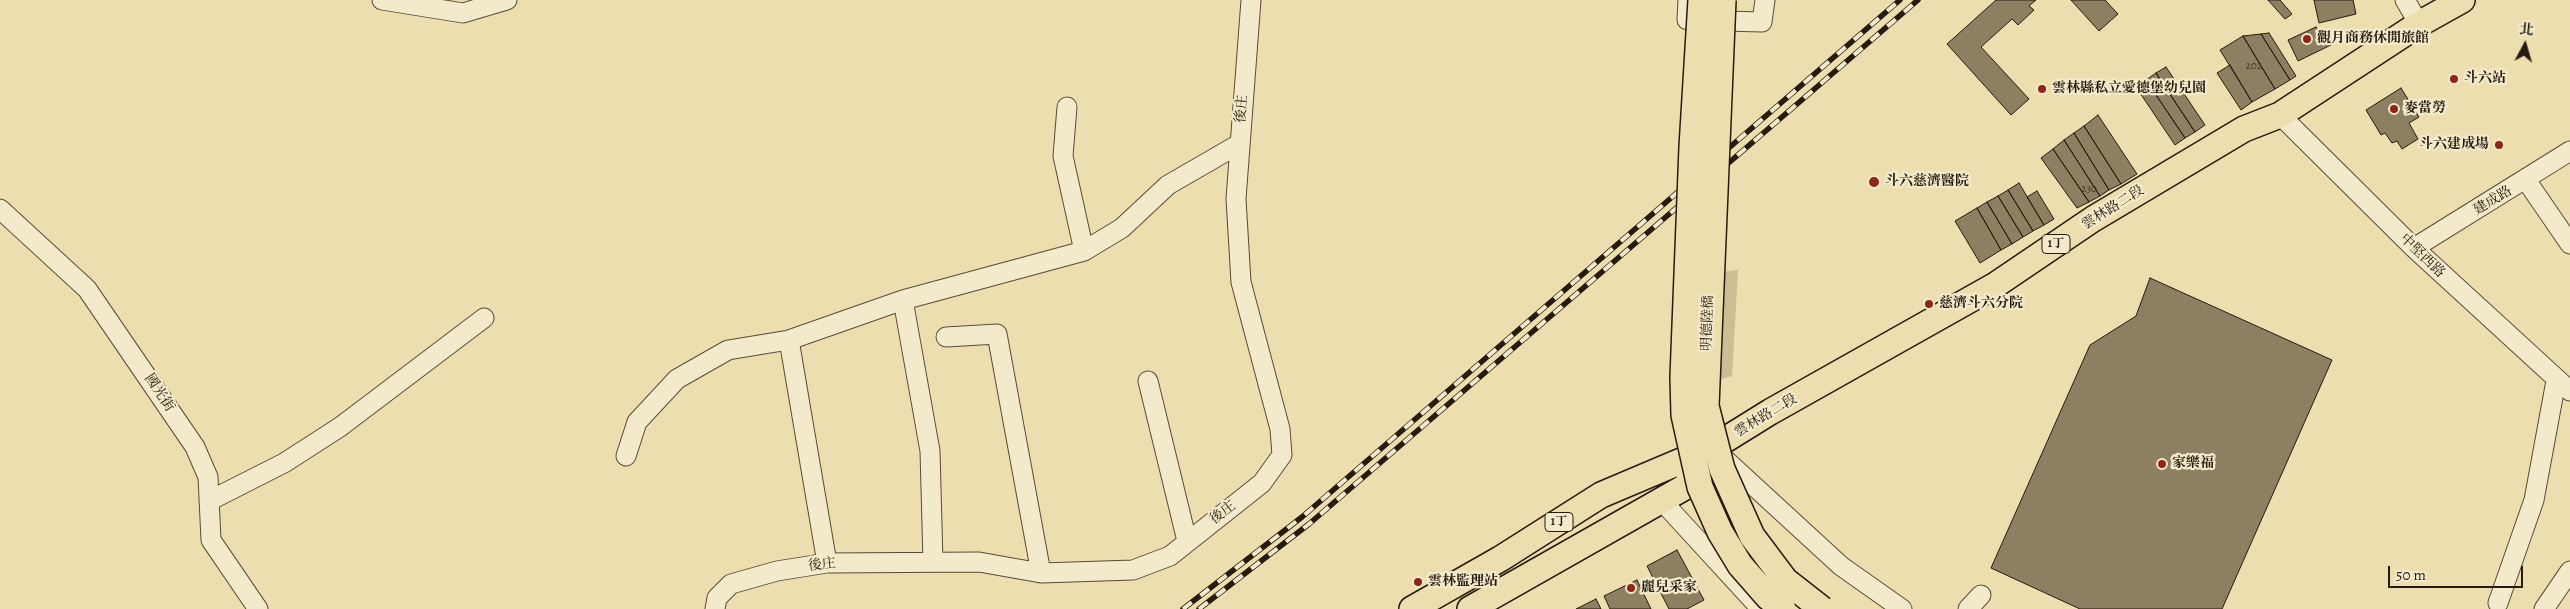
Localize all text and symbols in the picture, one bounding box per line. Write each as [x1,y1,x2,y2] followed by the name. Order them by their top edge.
[2519,19,2535,40] text: 北
[2500,20,2550,70] north arrow
[2317,31,2429,47] place label: 觀月商務休閒旅館
[2301,33,2313,45] marker: 觀月商務休閒旅館
[2246,59,2262,73] house number: 202
[2464,71,2506,87] place label: 斗六站
[2448,73,2460,85] marker: 斗六站
[2052,81,2206,97] place label: 雲林縣私立愛德堡幼兒園
[2036,83,2048,95] marker: 雲林縣私立愛德堡幼兒園
[1232,94,1252,124] street label: 後庄
[2404,101,2446,117] place label: 麥當勞
[2388,103,2400,115] marker: 麥當勞
[2419,137,2489,153] place label: 斗六建成場
[2493,139,2505,151] marker: 斗六建成場
[1885,174,1969,190] place label: 斗六慈濟醫院
[1867,175,1881,189] marker: 斗六慈濟醫院
[2079,182,2147,234] street label: 雲林路二段
[2081,182,2097,196] house number: 230
[2471,183,2515,219] street label: 建成路
[2396,231,2448,281] street label: 中堅西路
[2042,234,2070,253] road number: 1丁
[1699,295,1717,351] street label: 明德陸橋
[1939,296,2023,312] place label: 慈濟斗六分院
[1923,298,1935,310] marker: 慈濟斗六分院
[140,371,178,415] street label: 國光街
[1732,391,1800,441] street label: 雲林路二段
[2172,456,2214,472] place label: 家樂福
[2156,458,2168,470] marker: 家樂福
[1207,498,1239,528] street label: 後庄
[1545,512,1573,532] road number: 1丁
[807,555,837,575] street label: 後庄
[2390,556,2525,588] scale bar
[2396,565,2426,585] text: 50 m
[1428,574,1498,590] place label: 雲林監理站
[1412,576,1424,588] marker: 雲林監理站
[1641,580,1697,596] place label: 麗兒采家
[1625,582,1637,594] marker: 麗兒采家

